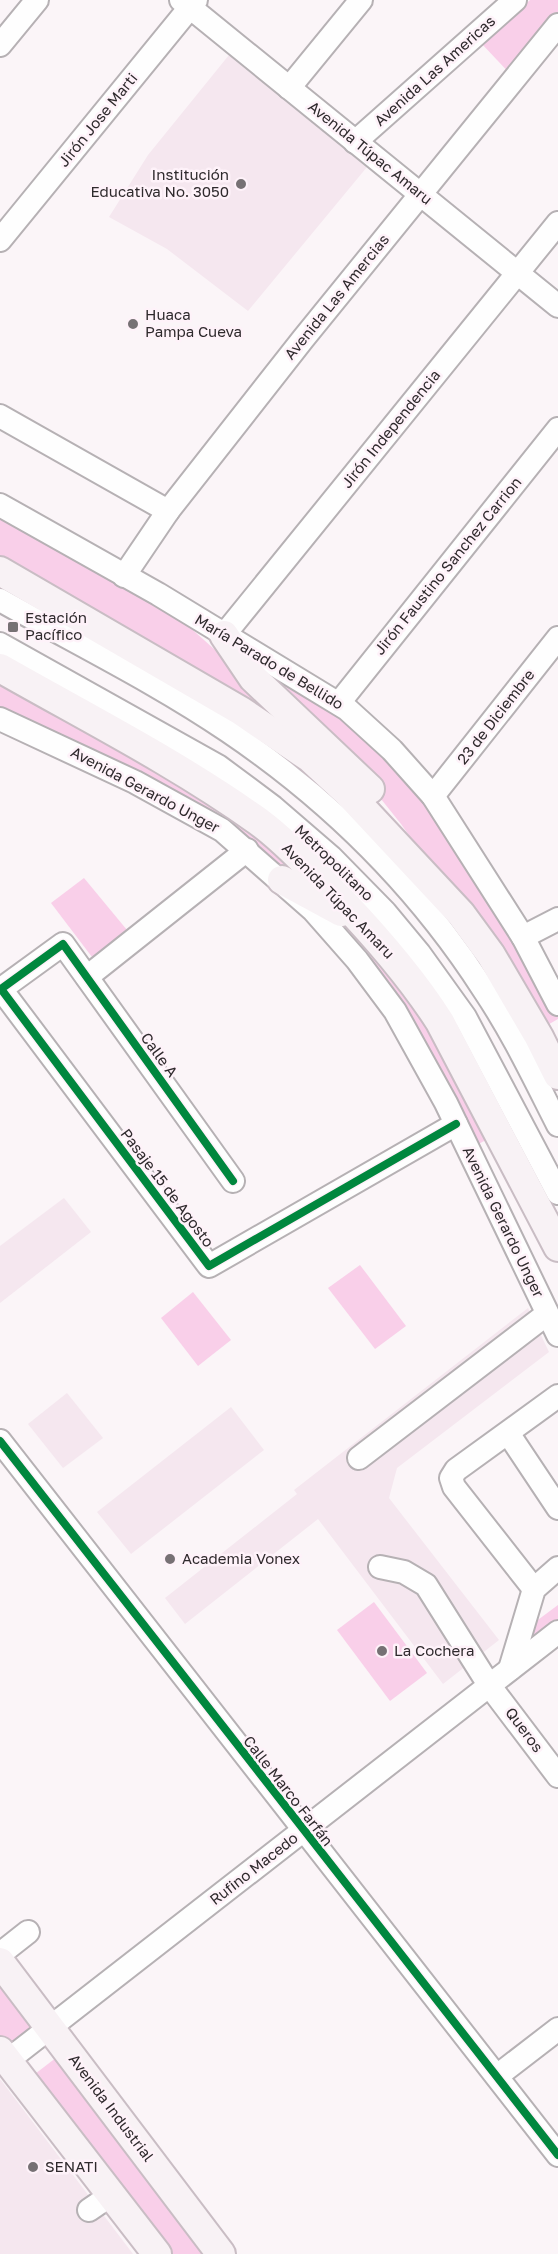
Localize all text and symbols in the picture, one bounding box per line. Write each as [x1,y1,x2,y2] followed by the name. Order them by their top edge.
[370,11,498,129] street label: Avenida Las Americas
[54,69,140,170] street label: Jirón Jose Marti
[305,97,436,208] street label: Avenida Túpac Amaru
[91,165,229,200] place label: Institución Educativa No. 3050
[234,177,248,191] marker: Institución Educativa No. 3050
[280,230,392,363] street label: Avenida Las Amercias
[145,305,242,340] place label: Huaca Pampa Cueva
[126,317,140,331] marker: Huaca Pampa Cueva
[337,366,443,491] street label: Jirón Independencia
[370,473,525,658] street label: Jirón Faustino Sanchez Carrion
[25,608,87,643] place label: Estación Pacífico
[192,610,347,713] street label: María Parado de Bellido
[6,620,20,634] marker: Estación Pacífico
[453,665,538,767] street label: 23 de Diciembre
[68,742,223,836] street label: Avenida Gerardo Unger
[292,820,378,904] street label: Metropolitano
[279,839,399,962] street label: Avenida Túpac Amaru
[138,1029,182,1080] street label: Calle A
[117,1125,218,1250] street label: Pasaje 15 de Agosto
[459,1143,548,1300] street label: Avenida Gerardo Unger
[182,1549,300,1567] place label: Academia Vonex
[163,1552,177,1566] marker: Academia Vonex
[394,1641,474,1659] place label: La Cochera
[375,1644,389,1658] marker: La Cochera
[502,1703,548,1755] street label: Queros
[240,1732,337,1849] street label: Calle Marco Farfán
[206,1828,301,1908] street label: Rufino Macedo
[65,2050,158,2165] street label: Avenida Industrial
[45,2157,98,2175] place label: SENATI
[26,2160,40,2174] marker: SENATI

